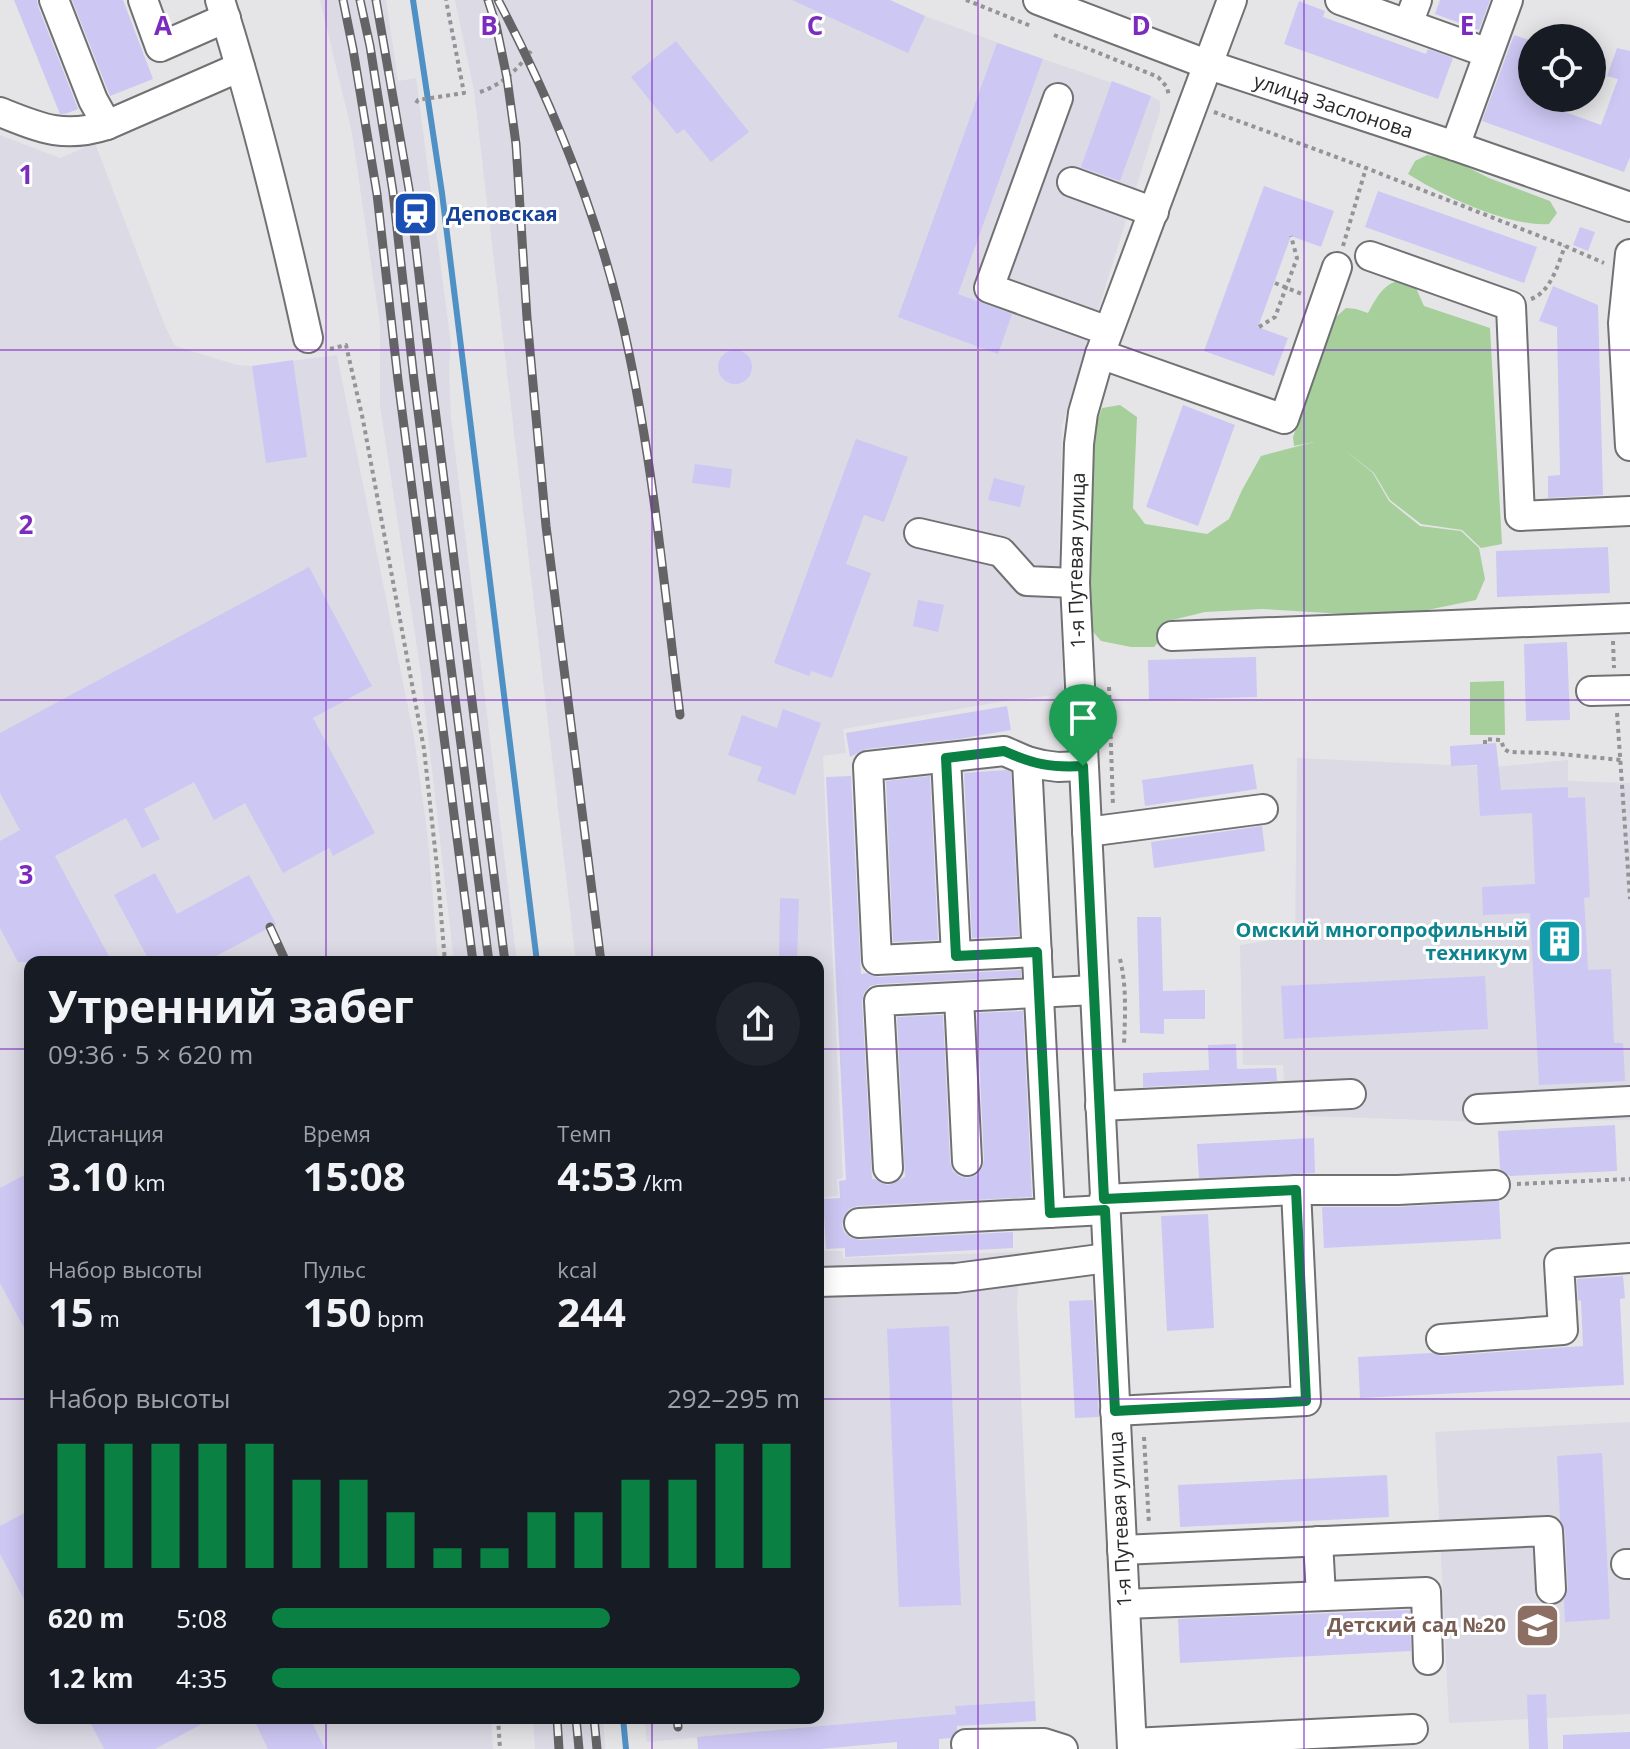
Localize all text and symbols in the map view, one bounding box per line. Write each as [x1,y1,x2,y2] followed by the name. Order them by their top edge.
[154,7,172,43] text: A
[480,7,498,43] text: B
[807,7,823,43] text: C
[1131,7,1151,43] text: D
[1460,7,1474,43] text: E
[1518,24,1606,112] map controls
[1518,24,1606,112] button: locate
[1250,67,1417,144] street label: улица Заслонова
[19,156,33,192] text: 1
[391,190,439,238] station icon: Деповская
[446,200,558,227] place label: Деповская
[1061,472,1091,649] street label: 1-я Путевая улица
[19,506,34,542] text: 2
[1049,684,1117,766] pin
[1061,696,1105,740] icon: arrive
[19,856,33,892] text: 3
[1235,916,1528,966] place label: Омский многопрофильный техникум
[1535,918,1583,966] building icon: Омский многопрофильный техникум
[48,976,414,1036] text: Утренний забег
[716,982,800,1066] button: share
[48,1036,253,1072] text: 09:36 · 5 × 620 m
[48,1118,164,1148] text: Дистанция
[303,1118,371,1148] text: Время
[557,1118,612,1148] text: Темп
[48,1148,128,1203] text: 3.10
[303,1148,406,1203] text: 15:08
[557,1148,637,1203] text: 4:53
[128,1167,166,1197] text: km
[637,1167,683,1197] text: /km
[48,1254,203,1284] text: Набор высоты
[303,1254,366,1284] text: Пульс
[557,1254,597,1284] text: kcal
[48,1284,94,1339] text: 15
[303,1284,371,1339] text: 150
[557,1284,626,1339] text: 244
[94,1303,120,1333] text: m
[371,1303,424,1333] text: bpm
[48,1380,231,1416] text: Набор высоты
[667,1380,800,1416] text: 292–295 m
[1101,1430,1138,1608] street label: 1-я Путевая улица
[48,1600,125,1636] text: 620 m
[176,1600,227,1636] text: 5:08
[1513,1601,1561,1649] school or university icon: Детский сад №20
[1327,1611,1506,1638] place label: Детский сад №20
[48,1660,134,1696] text: 1.2 km
[176,1660,227,1696] text: 4:35

